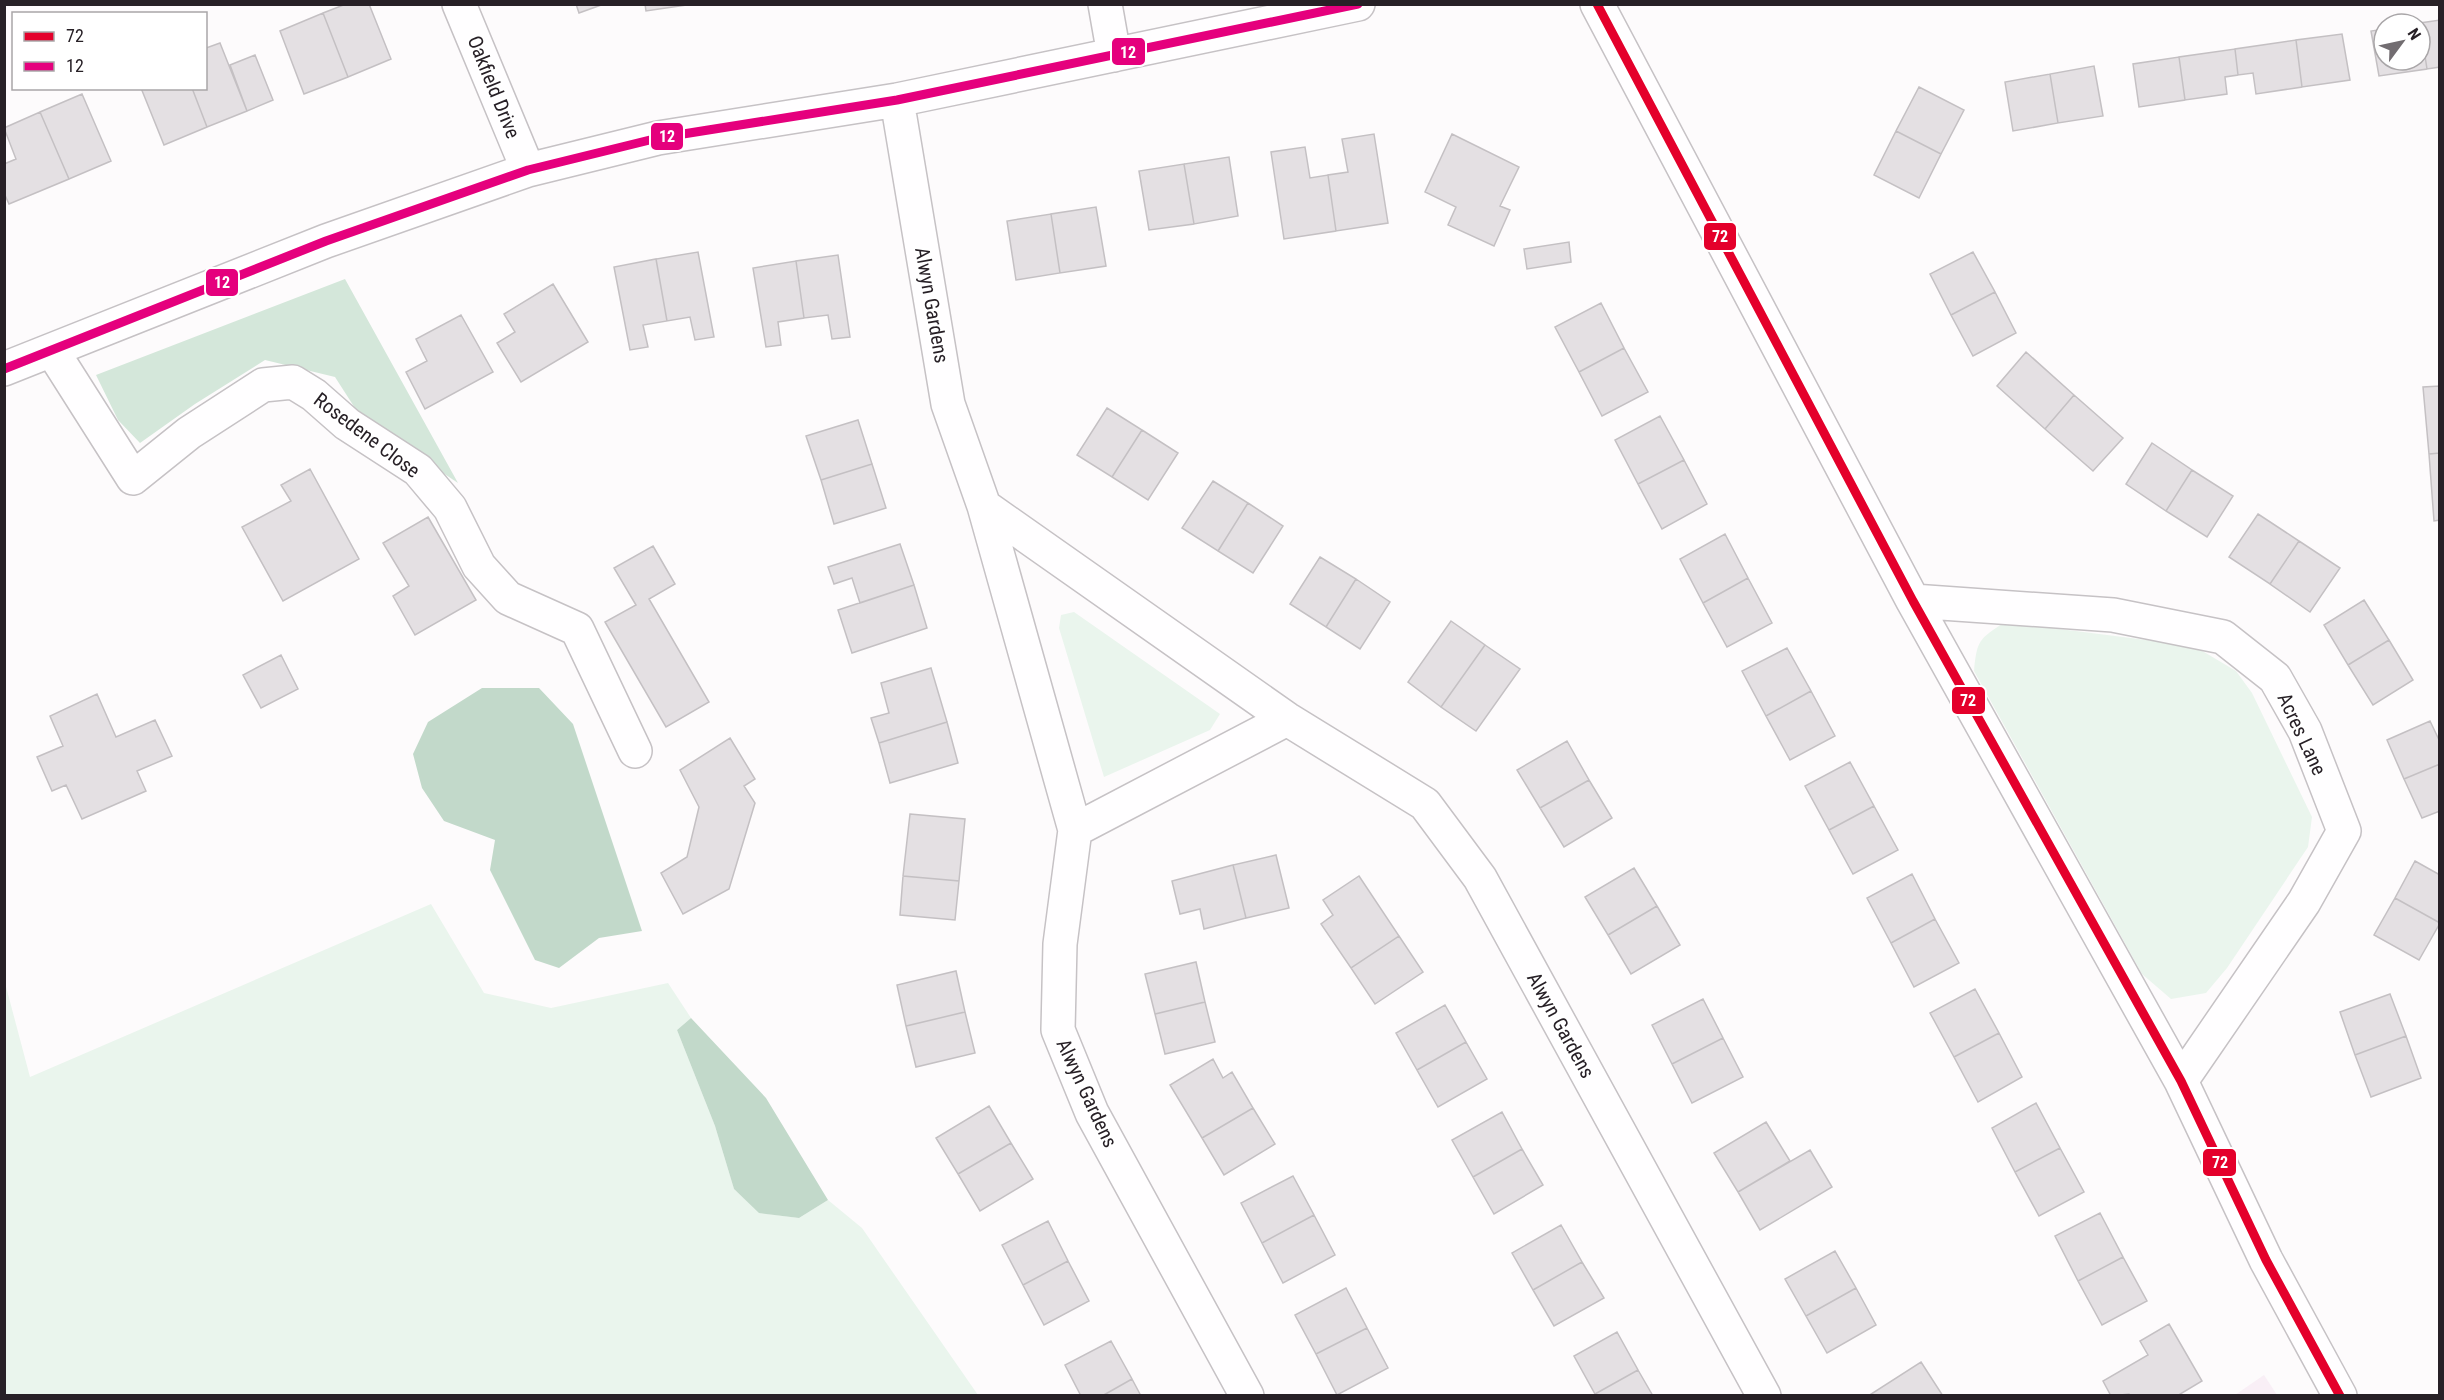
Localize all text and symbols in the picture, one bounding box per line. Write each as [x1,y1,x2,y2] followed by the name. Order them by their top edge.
[12,12,207,90] legend
[2372,12,2432,72] north arrow
[66,25,84,46] text: 72
[2404,25,2425,43] text: N
[462,32,526,142] street label: Oakfield Drive
[1111,37,1146,66] line badge: 12
[1120,43,1136,62] text: 12
[66,55,84,76] text: 12
[650,122,684,151] line badge: 12
[659,127,675,146] text: 12
[1703,222,1737,251] line badge: 72
[1712,227,1728,246] text: 72
[910,245,954,365] street label: Alwyn Gardens
[205,268,239,297] line badge: 12
[214,273,230,292] text: 12
[309,387,425,483] street label: Rosedene Close
[1951,686,1986,715] line badge: 72
[2273,689,2331,779] street label: Acres Lane
[1960,691,1976,710] text: 72
[1522,968,1600,1082] street label: Alwyn Gardens
[1051,1035,1123,1151] street label: Alwyn Gardens
[2202,1148,2237,1177] line badge: 72
[2212,1153,2228,1172] text: 72

